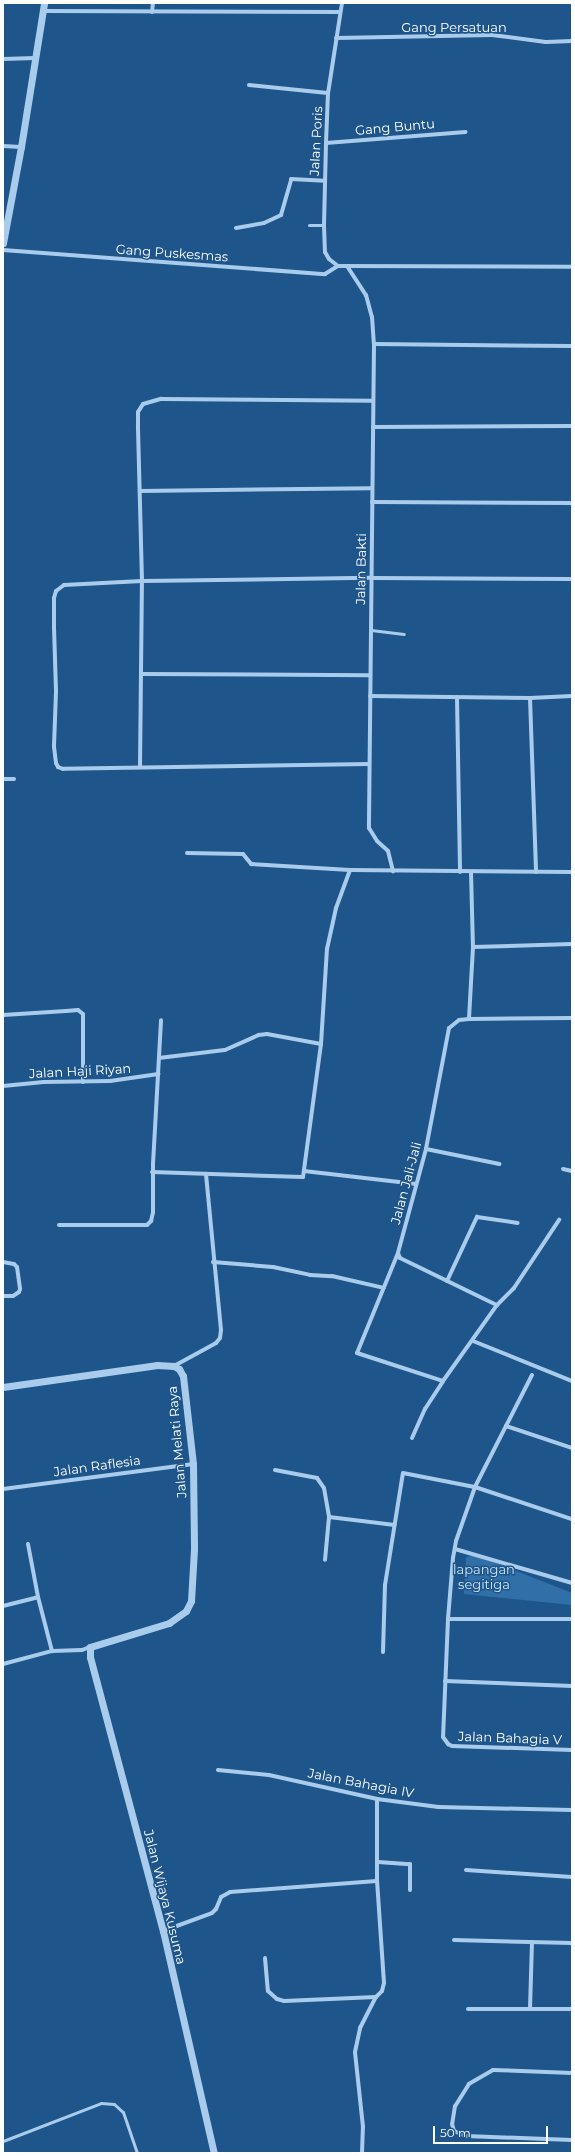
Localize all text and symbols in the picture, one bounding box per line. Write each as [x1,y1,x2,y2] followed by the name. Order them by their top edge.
[401,19,507,35] street label: Gang Persatuan
[306,106,326,176] street label: Jalan Poris
[354,116,436,138] street label: Gang Buntu
[115,241,229,265] street label: Gang Puskesmas
[353,533,369,605] street label: Jalan Bakti
[28,1061,132,1081] street label: Jalan Haji Riyan
[388,1140,424,1226] street label: Jalan Jali-Jali
[164,1385,190,1499] street label: Jalan Melati Raya
[52,1452,142,1480] street label: Jalan Raflesia
[453,1562,515,1593] park label: lapangan segitiga
[458,1728,562,1748] street label: Jalan Bahagia V
[307,1765,415,1801] street label: Jalan Bahagia IV
[141,1828,189,1966] street label: Jalan Wijaya Kusuma
[435,2118,550,2144] scale bar
[440,2125,471,2140] text: 50 m

